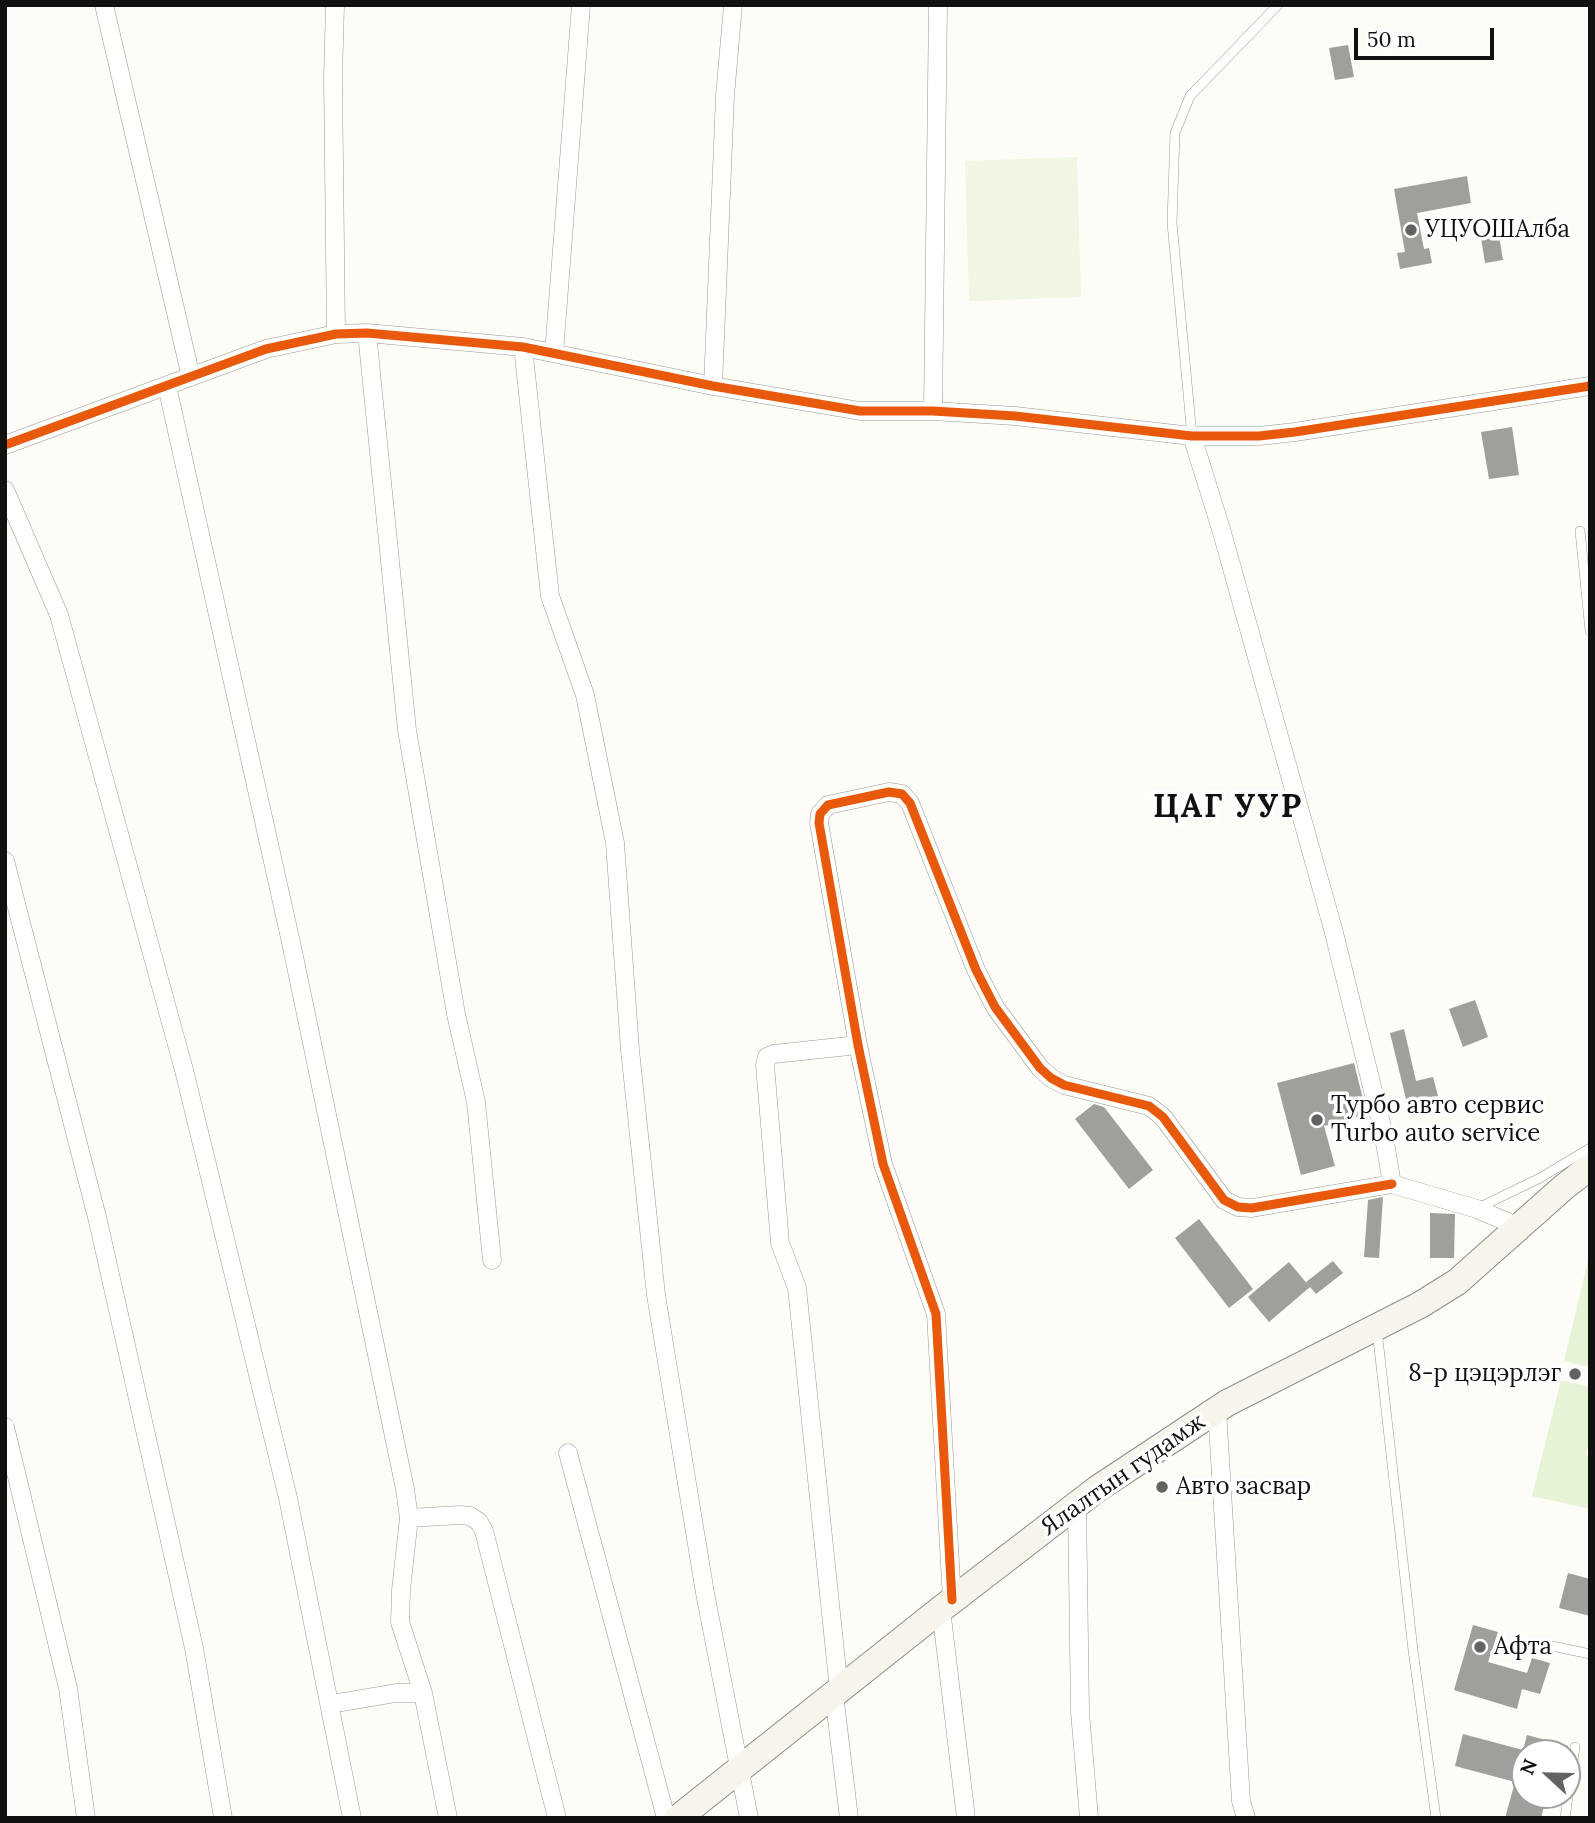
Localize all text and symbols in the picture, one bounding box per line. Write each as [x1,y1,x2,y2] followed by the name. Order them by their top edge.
[1357,14,1497,58] scale bar
[1367,26,1416,53] text: 50 m
[1425,216,1570,244] place label: УЦУОШАлба
[1403,222,1419,238] marker: УЦУОШАлба
[1154,789,1302,827] district label: ЦАГ УУР
[1331,1092,1544,1148] place label: Турбо авто сервис Turbo auto service
[1309,1112,1325,1128] marker: Турбо авто сервис Turbo auto service
[1408,1360,1561,1388] place label: 8-р цэцэрлэг
[1567,1366,1583,1382] marker: 8-р цэцэрлэг
[1035,1408,1211,1542] street label: Ялалтын гудамж
[1176,1473,1311,1501] place label: Авто засвар
[1154,1479,1170,1495] marker: Авто засвар
[1494,1633,1552,1661] place label: Афта
[1472,1639,1488,1655] marker: Афта
[1511,1739,1581,1809] north arrow
[1515,1756,1542,1778] text: N

